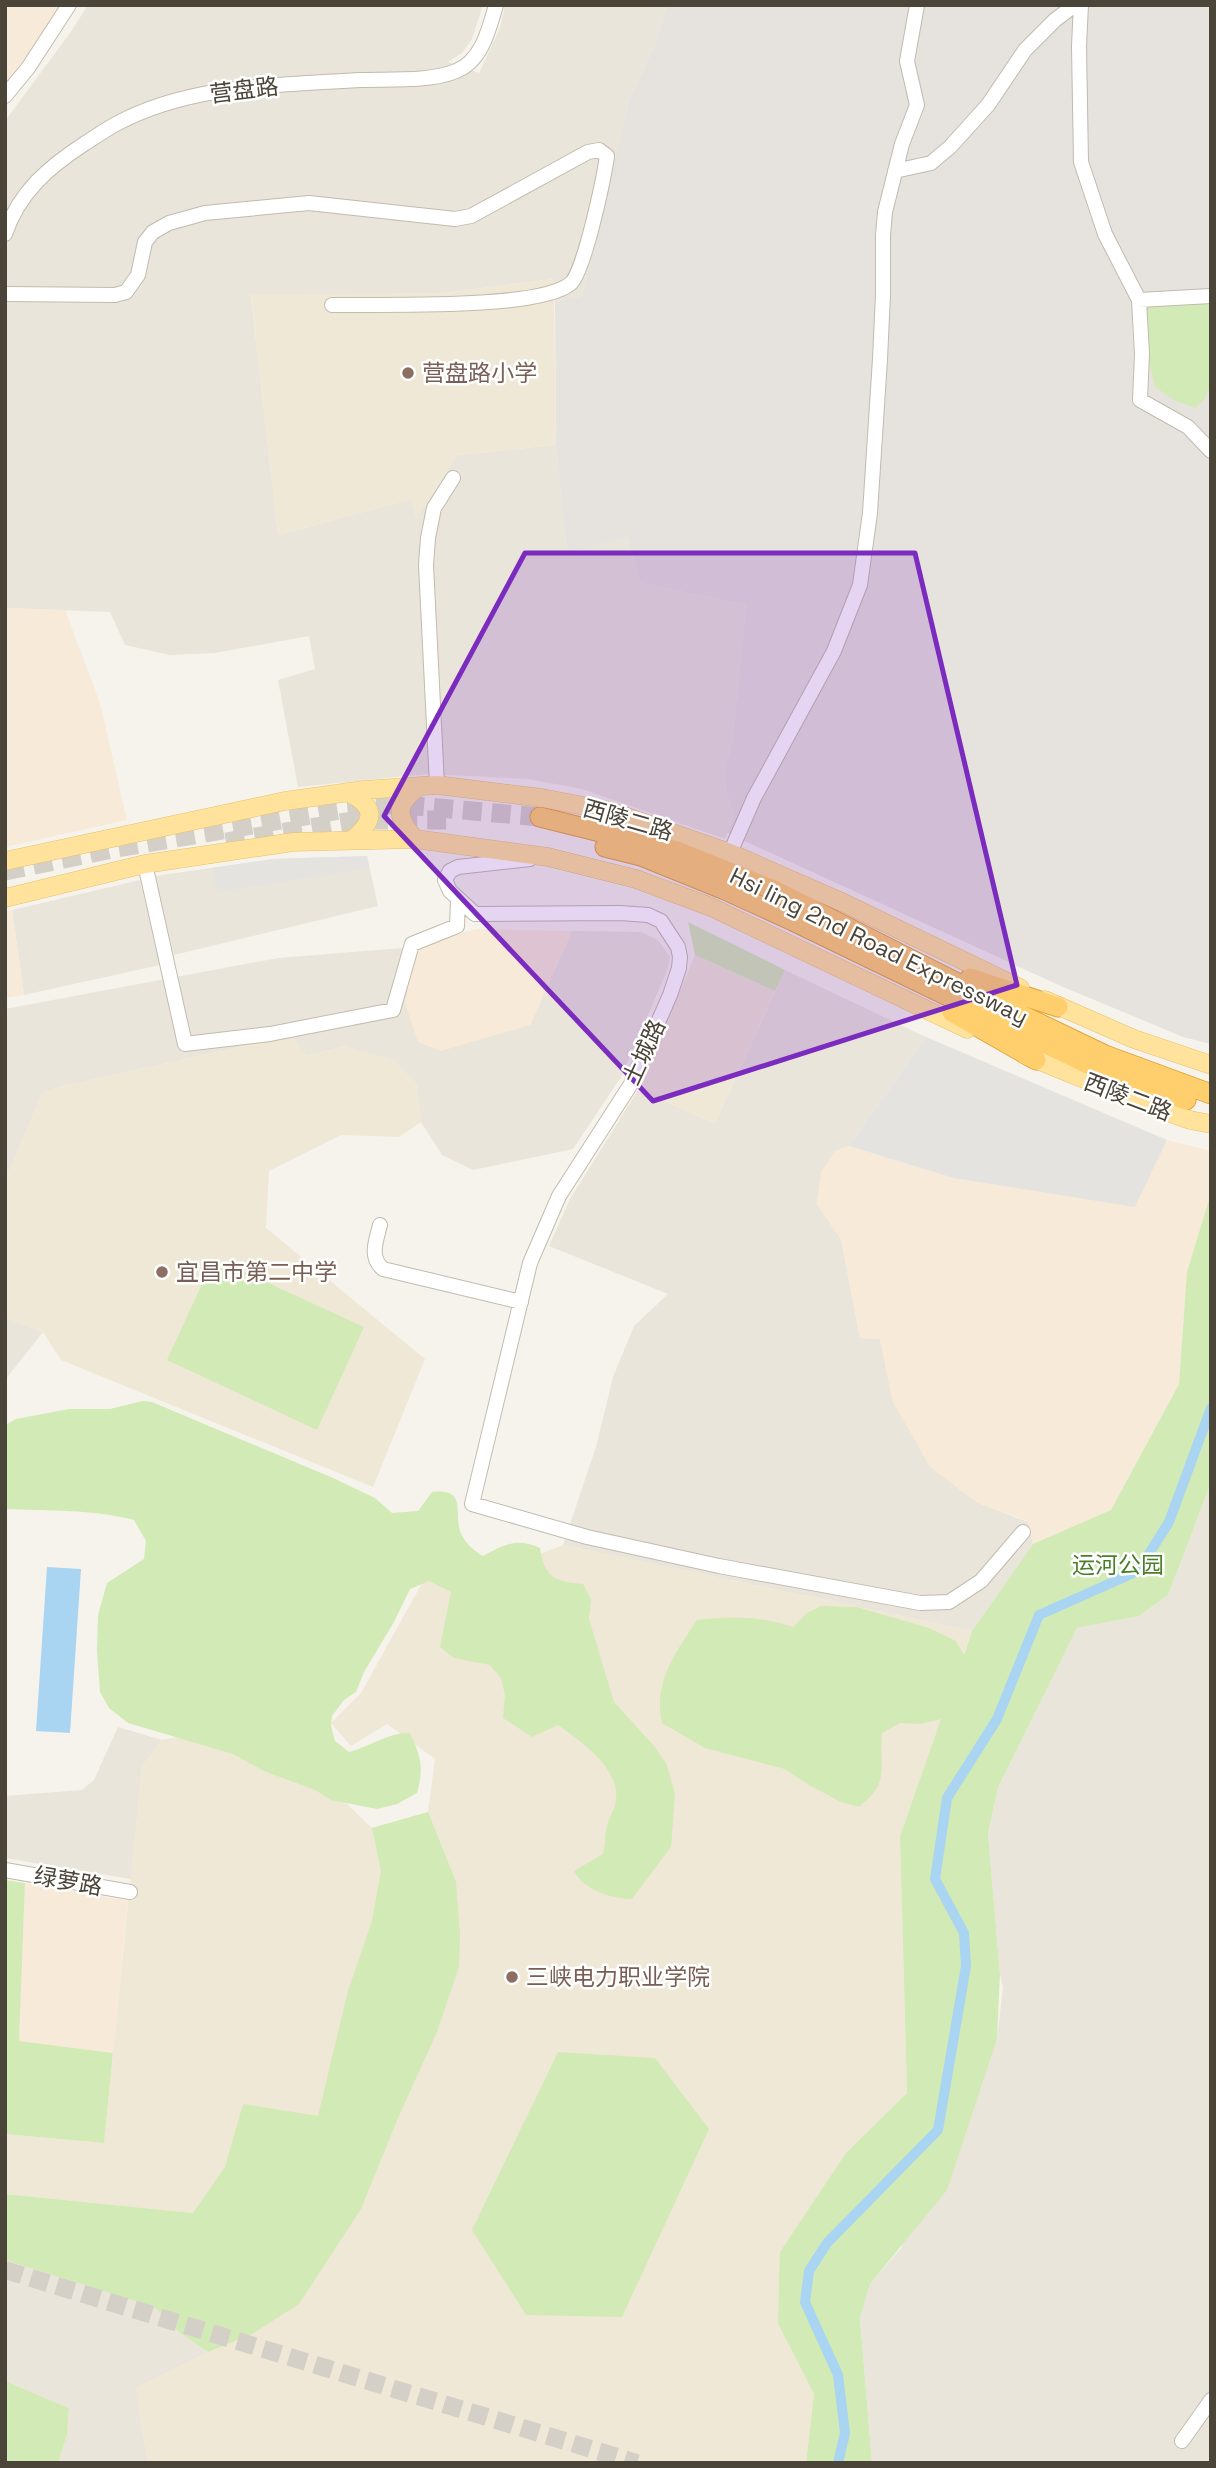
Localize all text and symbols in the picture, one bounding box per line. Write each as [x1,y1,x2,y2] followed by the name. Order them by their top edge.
[208,71,280,109] street label: 营盘路
[422,358,537,388] place label: 营盘路小学
[400,365,416,381] marker: 营盘路小学
[580,793,676,847] street label: 西陵二路
[725,861,1033,1031] street label: Hsi ling 2nd Road Expressway
[616,1014,672,1090] street label: 土城路
[1080,1067,1176,1127] street label: 西陵二路
[176,1257,337,1287] place label: 宜昌市第二中学
[154,1264,170,1280] marker: 宜昌市第二中学
[1072,1550,1164,1580] park label: 运河公园
[31,1860,105,1902] street label: 绿萝路
[526,1962,710,1992] place label: 三峡电力职业学院
[504,1969,520,1985] marker: 三峡电力职业学院

